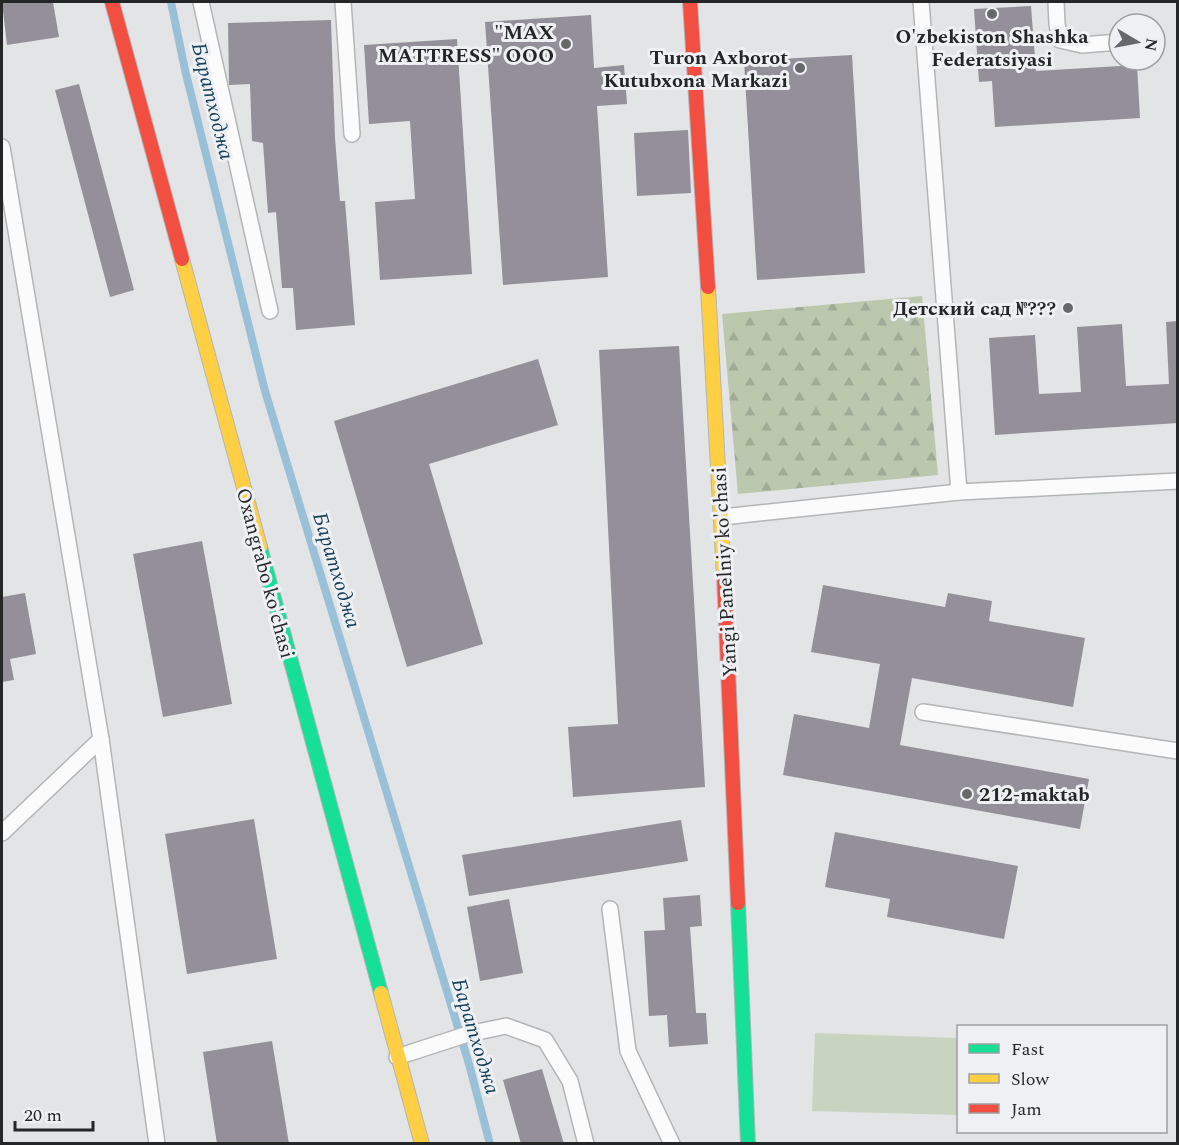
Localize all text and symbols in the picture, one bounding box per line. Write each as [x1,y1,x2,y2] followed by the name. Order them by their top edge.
[985,7,999,21] marker: O'zbekiston Shashka Federatsiyasi
[1107,12,1167,72] north arrow
[378,18,554,71] place label: "MAX MATTRESS" ООО
[895,22,1089,75] place label: O'zbekiston Shashka Federatsiyasi
[1138,36,1164,53] text: N
[559,37,573,51] marker: "MAX MATTRESS" ООО
[182,39,242,164] water label: Баратходжа
[604,43,788,96] place label: Turon Axborot Kutubxona Markazi
[793,61,807,75] marker: Turon Axborot Kutubxona Markazi
[893,294,1056,324] place label: Детский сад №???
[1061,301,1075,315] marker: Детский сад №???
[705,466,745,678] street label: Yangi Panelniy ko'chasi
[228,485,302,662] street label: Oxangrabo ko'chasi
[303,508,369,633] water label: Баратходжа
[979,780,1090,810] place label: 212-maktab
[960,787,974,801] marker: 212-maktab
[442,974,508,1099] water label: Баратходжа
[957,1025,1167,1133] legend
[1011,1036,1044,1063] text: Fast
[1011,1066,1050,1093] text: Slow
[15,1094,93,1132] scale bar
[1011,1096,1042,1123] text: Jam
[24,1102,62,1129] text: 20 m

